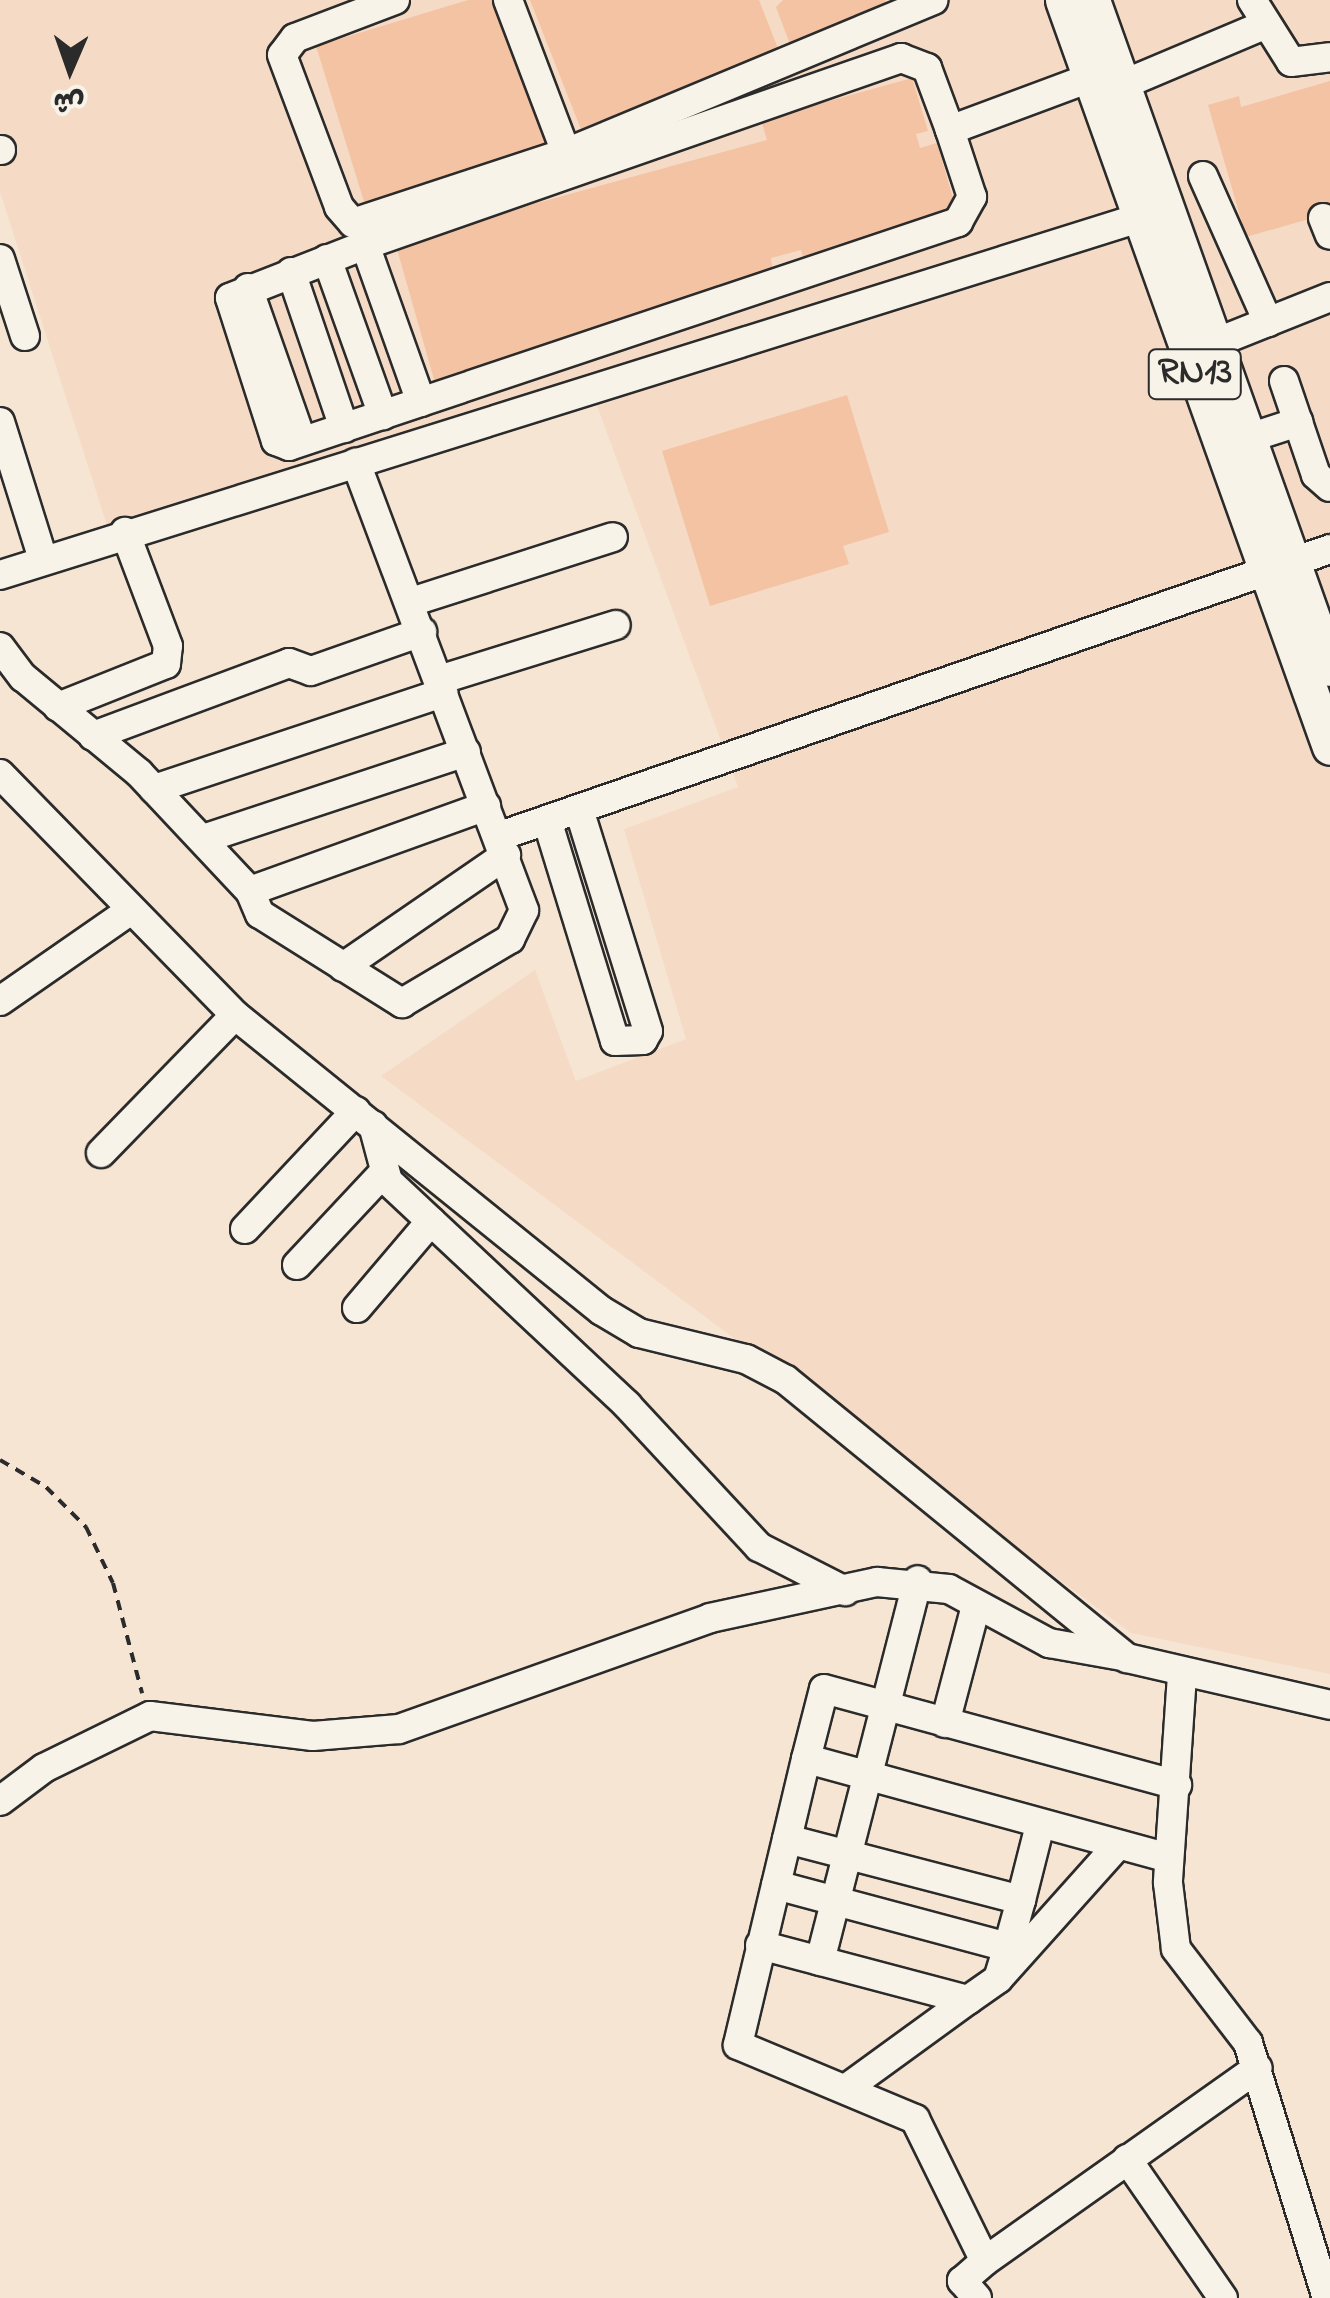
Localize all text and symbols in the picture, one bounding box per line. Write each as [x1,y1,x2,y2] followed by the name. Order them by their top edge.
[20,20,120,120] north arrow
[53,79,85,122] text: ش
[1148,341,1242,407] road number: RN13

